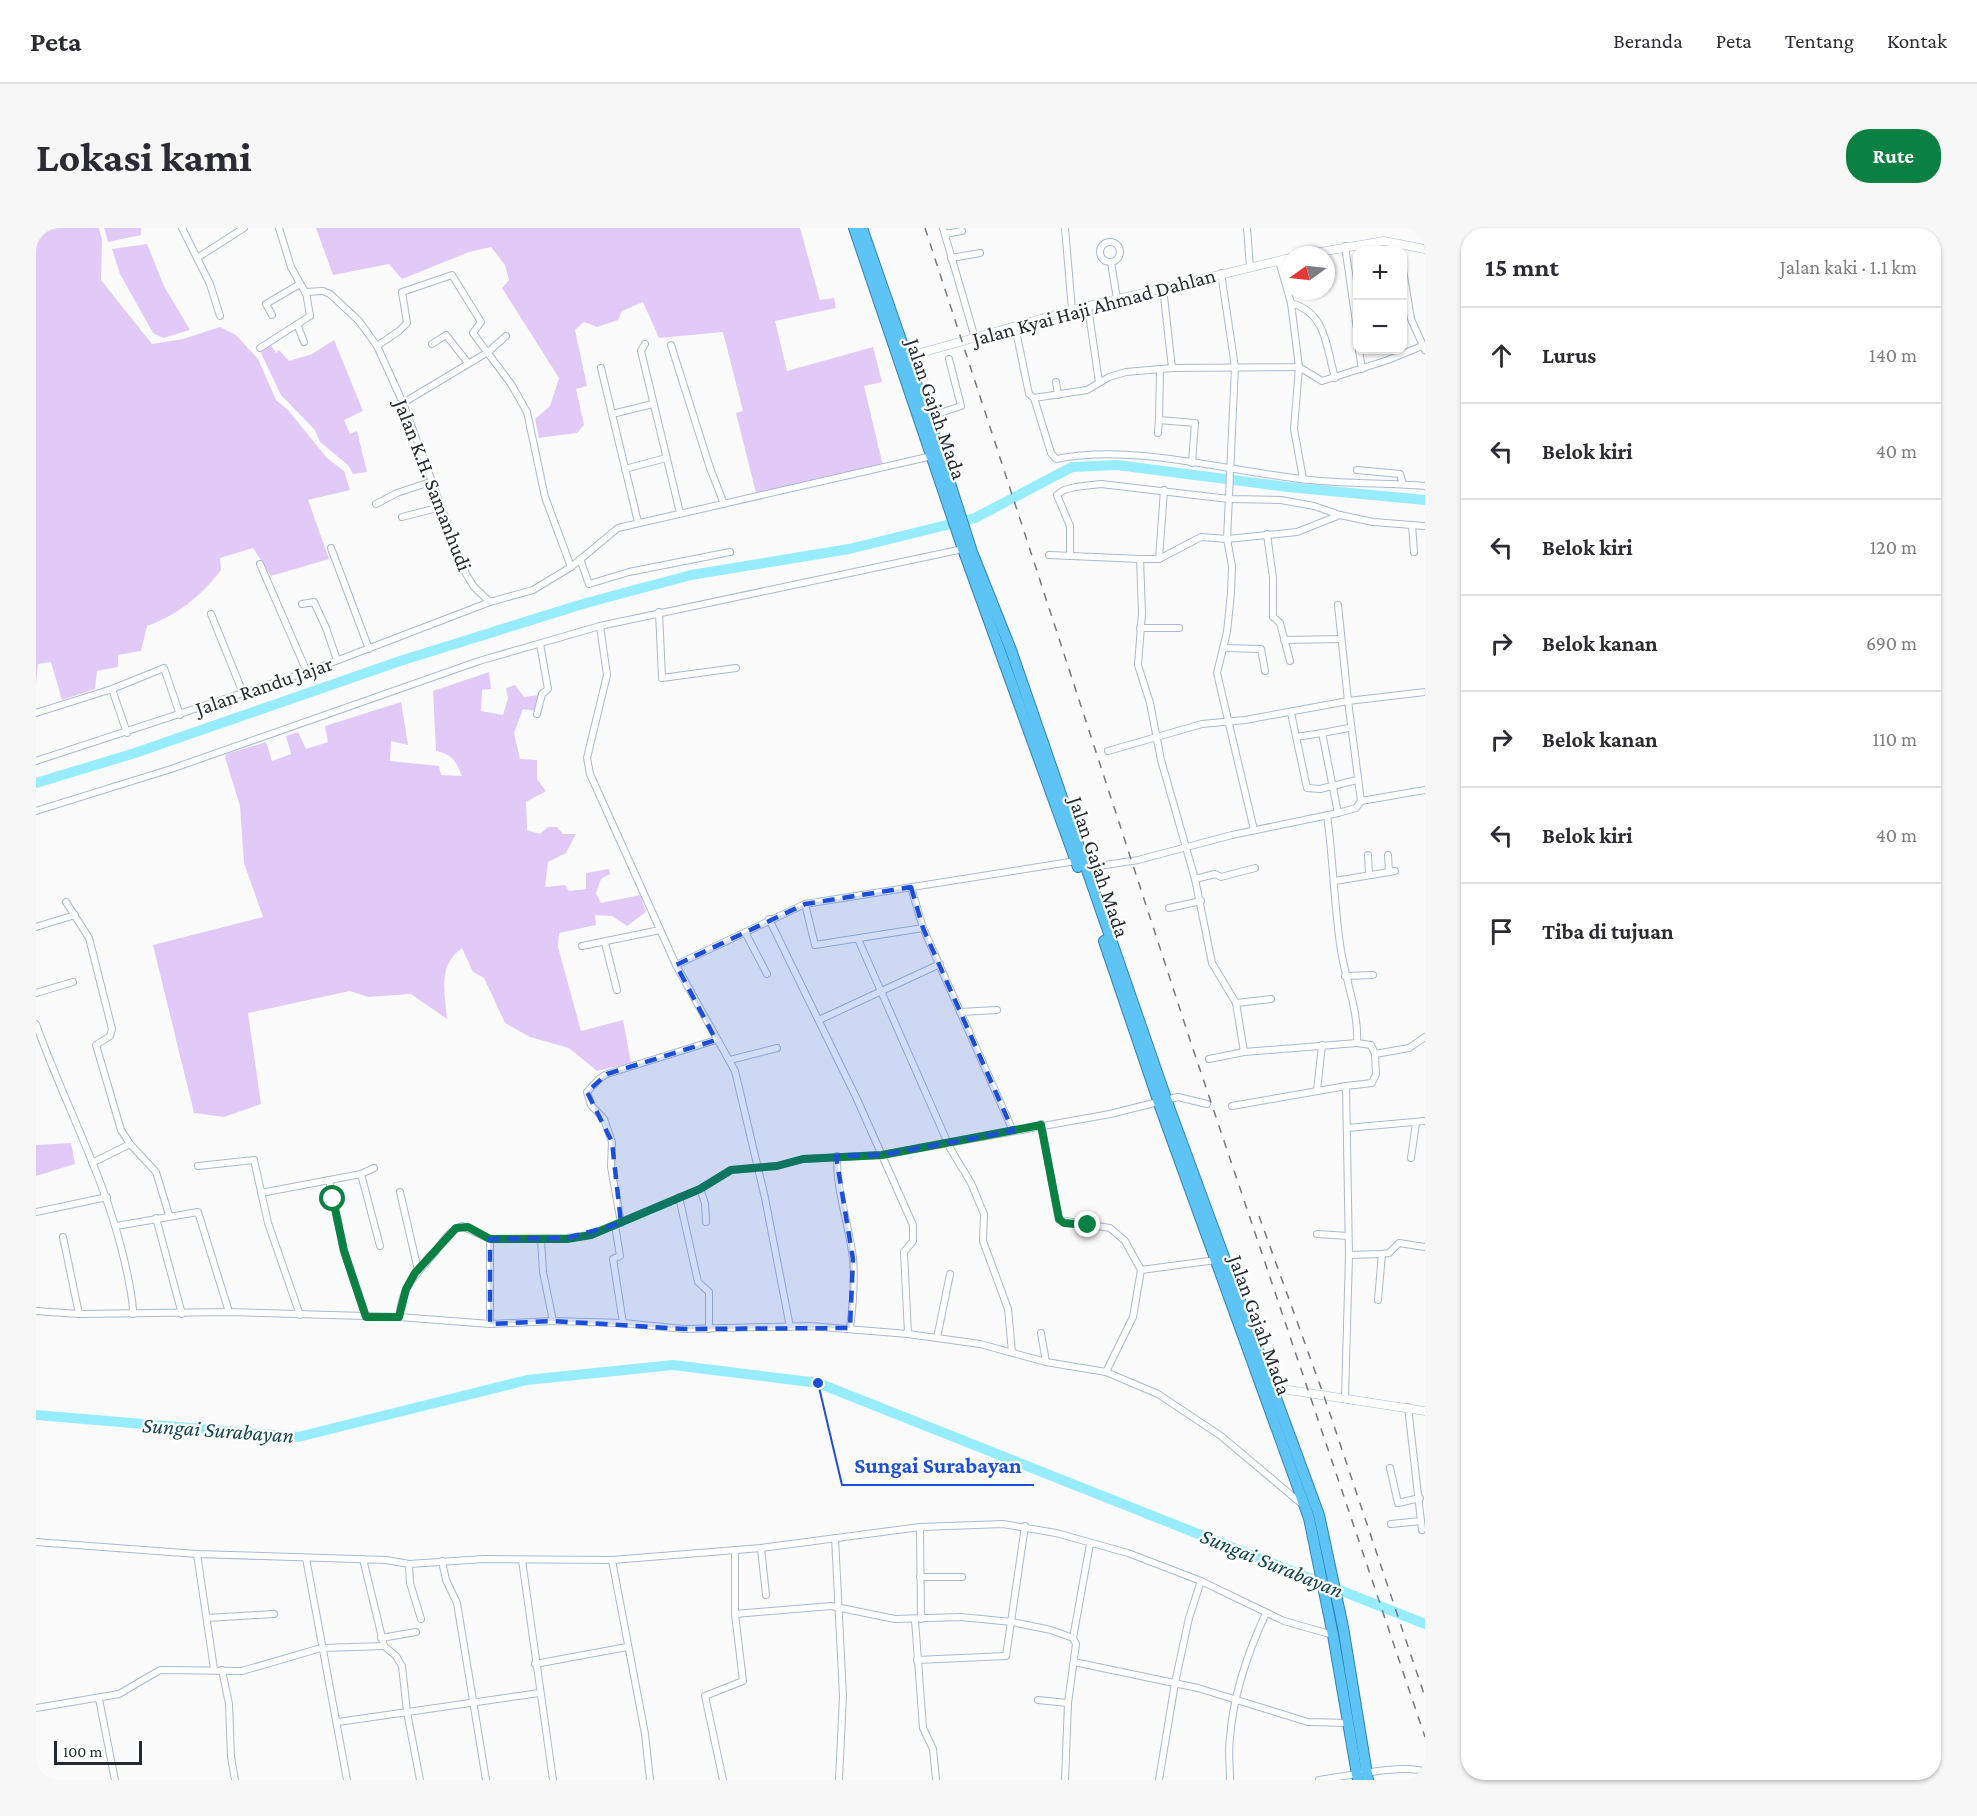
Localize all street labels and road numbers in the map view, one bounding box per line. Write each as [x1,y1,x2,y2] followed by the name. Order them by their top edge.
[968,263,1218,352] street label: Jalan Kyai Haji Ahmad Dahlan
[900,334,971,483] street label: Jalan Gajah Mada
[388,394,477,575] street label: Jalan K.H. Samanhudi
[190,651,336,721] street label: Jalan Randu Jajar
[1063,792,1134,941] street label: Jalan Gajah Mada
[1223,1250,1297,1399] street label: Jalan Gajah Mada

